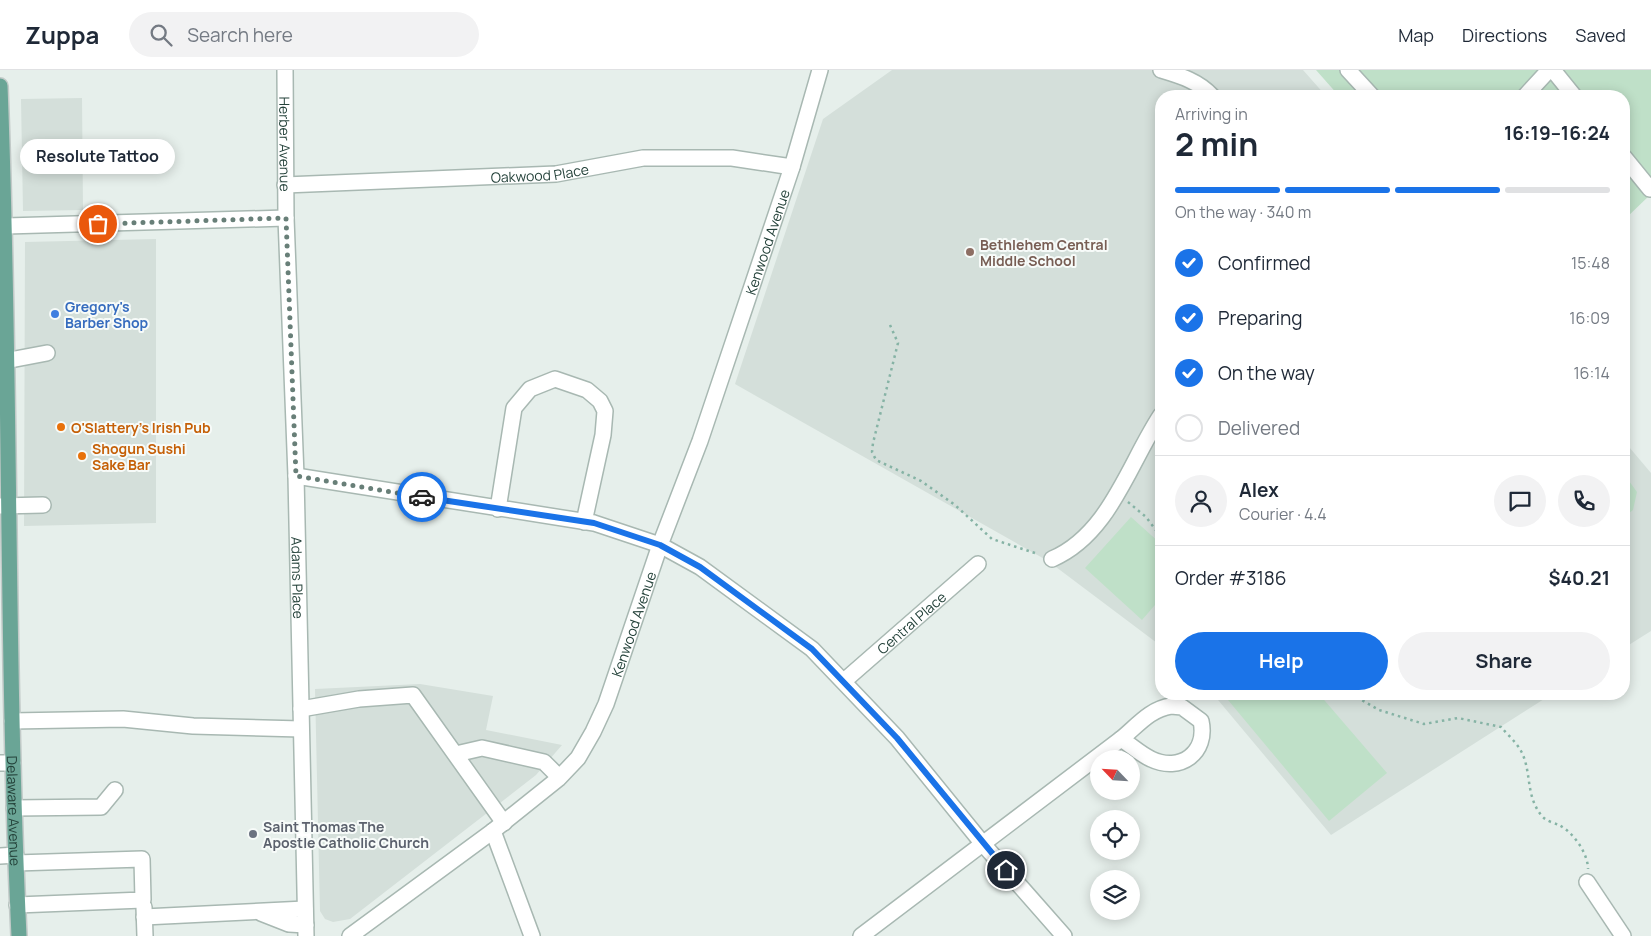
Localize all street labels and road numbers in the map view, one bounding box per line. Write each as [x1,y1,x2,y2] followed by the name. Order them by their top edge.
[276,96,295,192] street label: Herber Avenue
[490,159,590,186] street label: Oakwood Place
[740,187,793,297] street label: Kenwood Avenue
[288,536,309,619] street label: Adams Place
[606,569,660,679] street label: Kenwood Avenue
[872,587,950,658] street label: Central Place
[3,755,26,866] street label: Delaware Avenue

